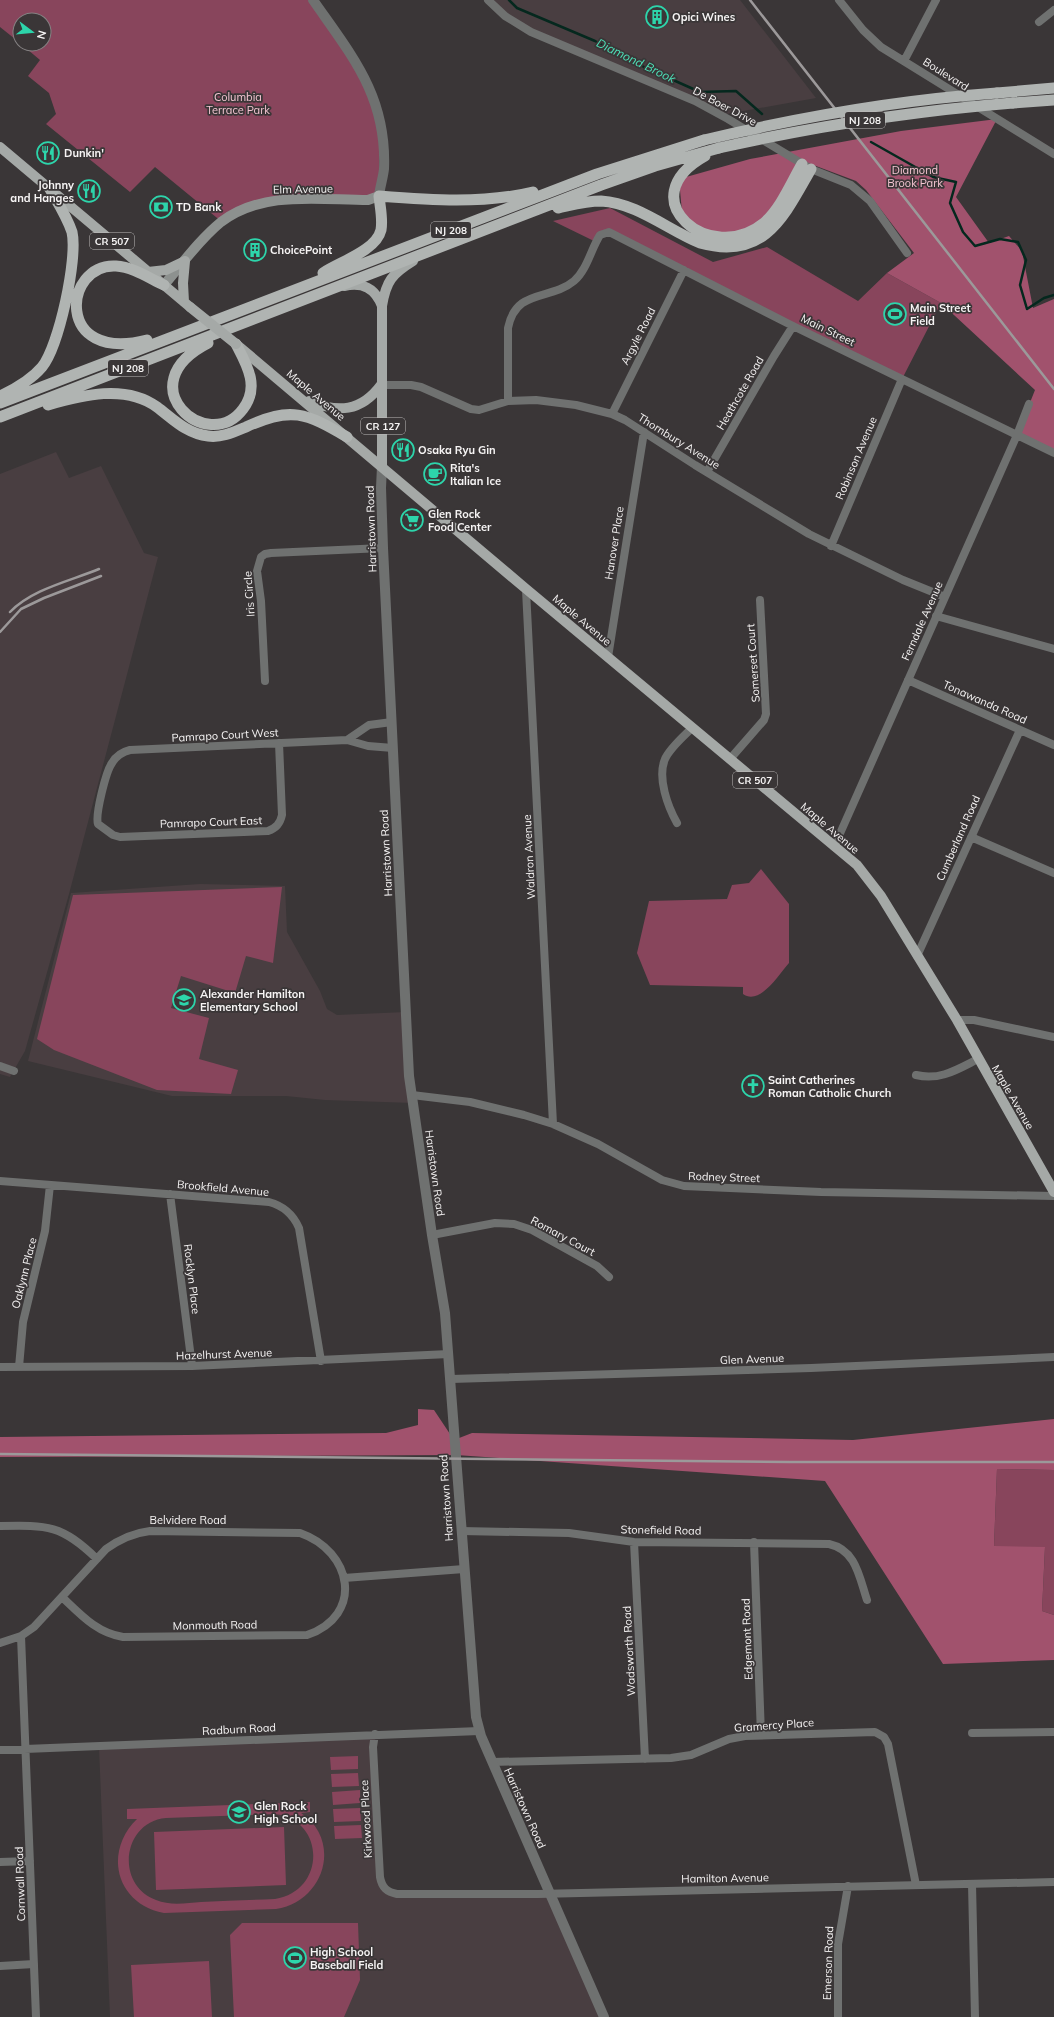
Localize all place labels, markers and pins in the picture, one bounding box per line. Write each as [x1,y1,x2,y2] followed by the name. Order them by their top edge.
[644,4,670,30] building icon: Opici Wines
[672,10,736,24] place label: Opici Wines
[35,140,61,166] restaurant icon: Dunkin'
[64,146,104,160] place label: Dunkin'
[10,178,74,205] place label: Johnny and Hanges
[76,178,102,204] restaurant icon: Johnny and Hanges
[148,194,174,220] bank icon: TD Bank
[176,200,222,214] place label: TD Bank
[242,237,268,263] building icon: ChoicePoint
[270,243,332,257] place label: ChoicePoint
[882,301,908,327] sports icon: Main Street Field
[910,301,971,328] place label: Main Street Field
[390,437,416,463] restaurant icon: Osaka Ryu Gin
[418,443,496,457] place label: Osaka Ryu Gin
[422,461,448,487] cafe icon: Rita's Italian Ice
[450,461,501,488] place label: Rita's Italian Ice
[399,507,425,533] supermarket icon: Glen Rock Food Center
[428,507,492,534] place label: Glen Rock Food Center
[171,987,197,1013] school or university icon: Alexander Hamilton Elementary School
[200,987,305,1014] place label: Alexander Hamilton Elementary School
[740,1073,766,1099] church icon: Saint Catherines Roman Catholic Church
[768,1073,891,1100] place label: Saint Catherines Roman Catholic Church
[226,1799,252,1825] school or university icon: Glen Rock High School
[254,1799,317,1826] place label: Glen Rock High School
[282,1945,308,1971] sports icon: High School Baseball Field
[310,1945,383,1972] place label: High School Baseball Field

